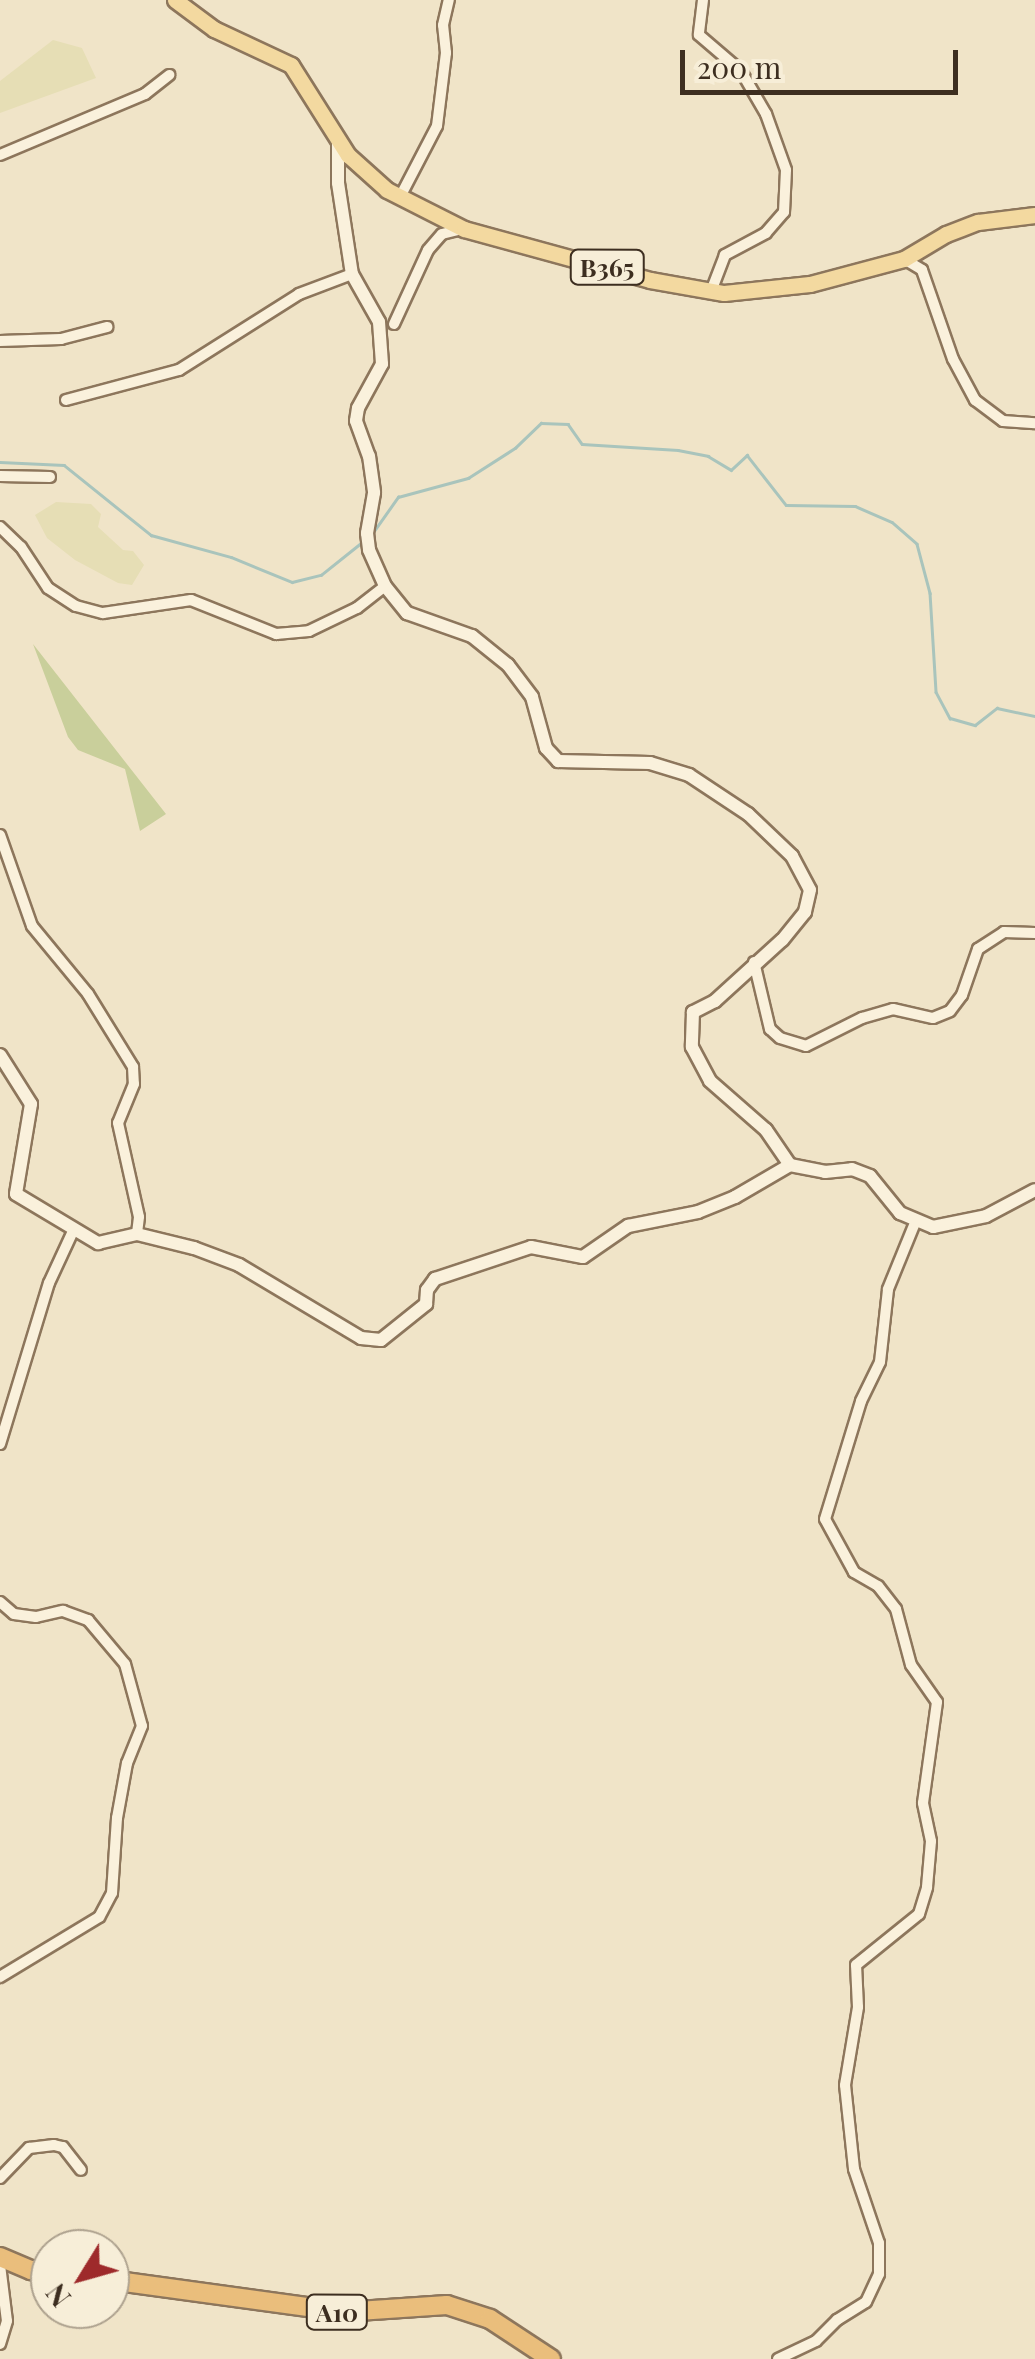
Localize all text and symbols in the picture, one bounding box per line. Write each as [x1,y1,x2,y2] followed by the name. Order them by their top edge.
[685,30,962,92] scale bar
[697,47,781,87] text: 200 m
[570,247,644,287] road number: B365
[30,2229,130,2329] north arrow
[36,2277,78,2315] text: N
[304,2292,370,2332] road number: A10

